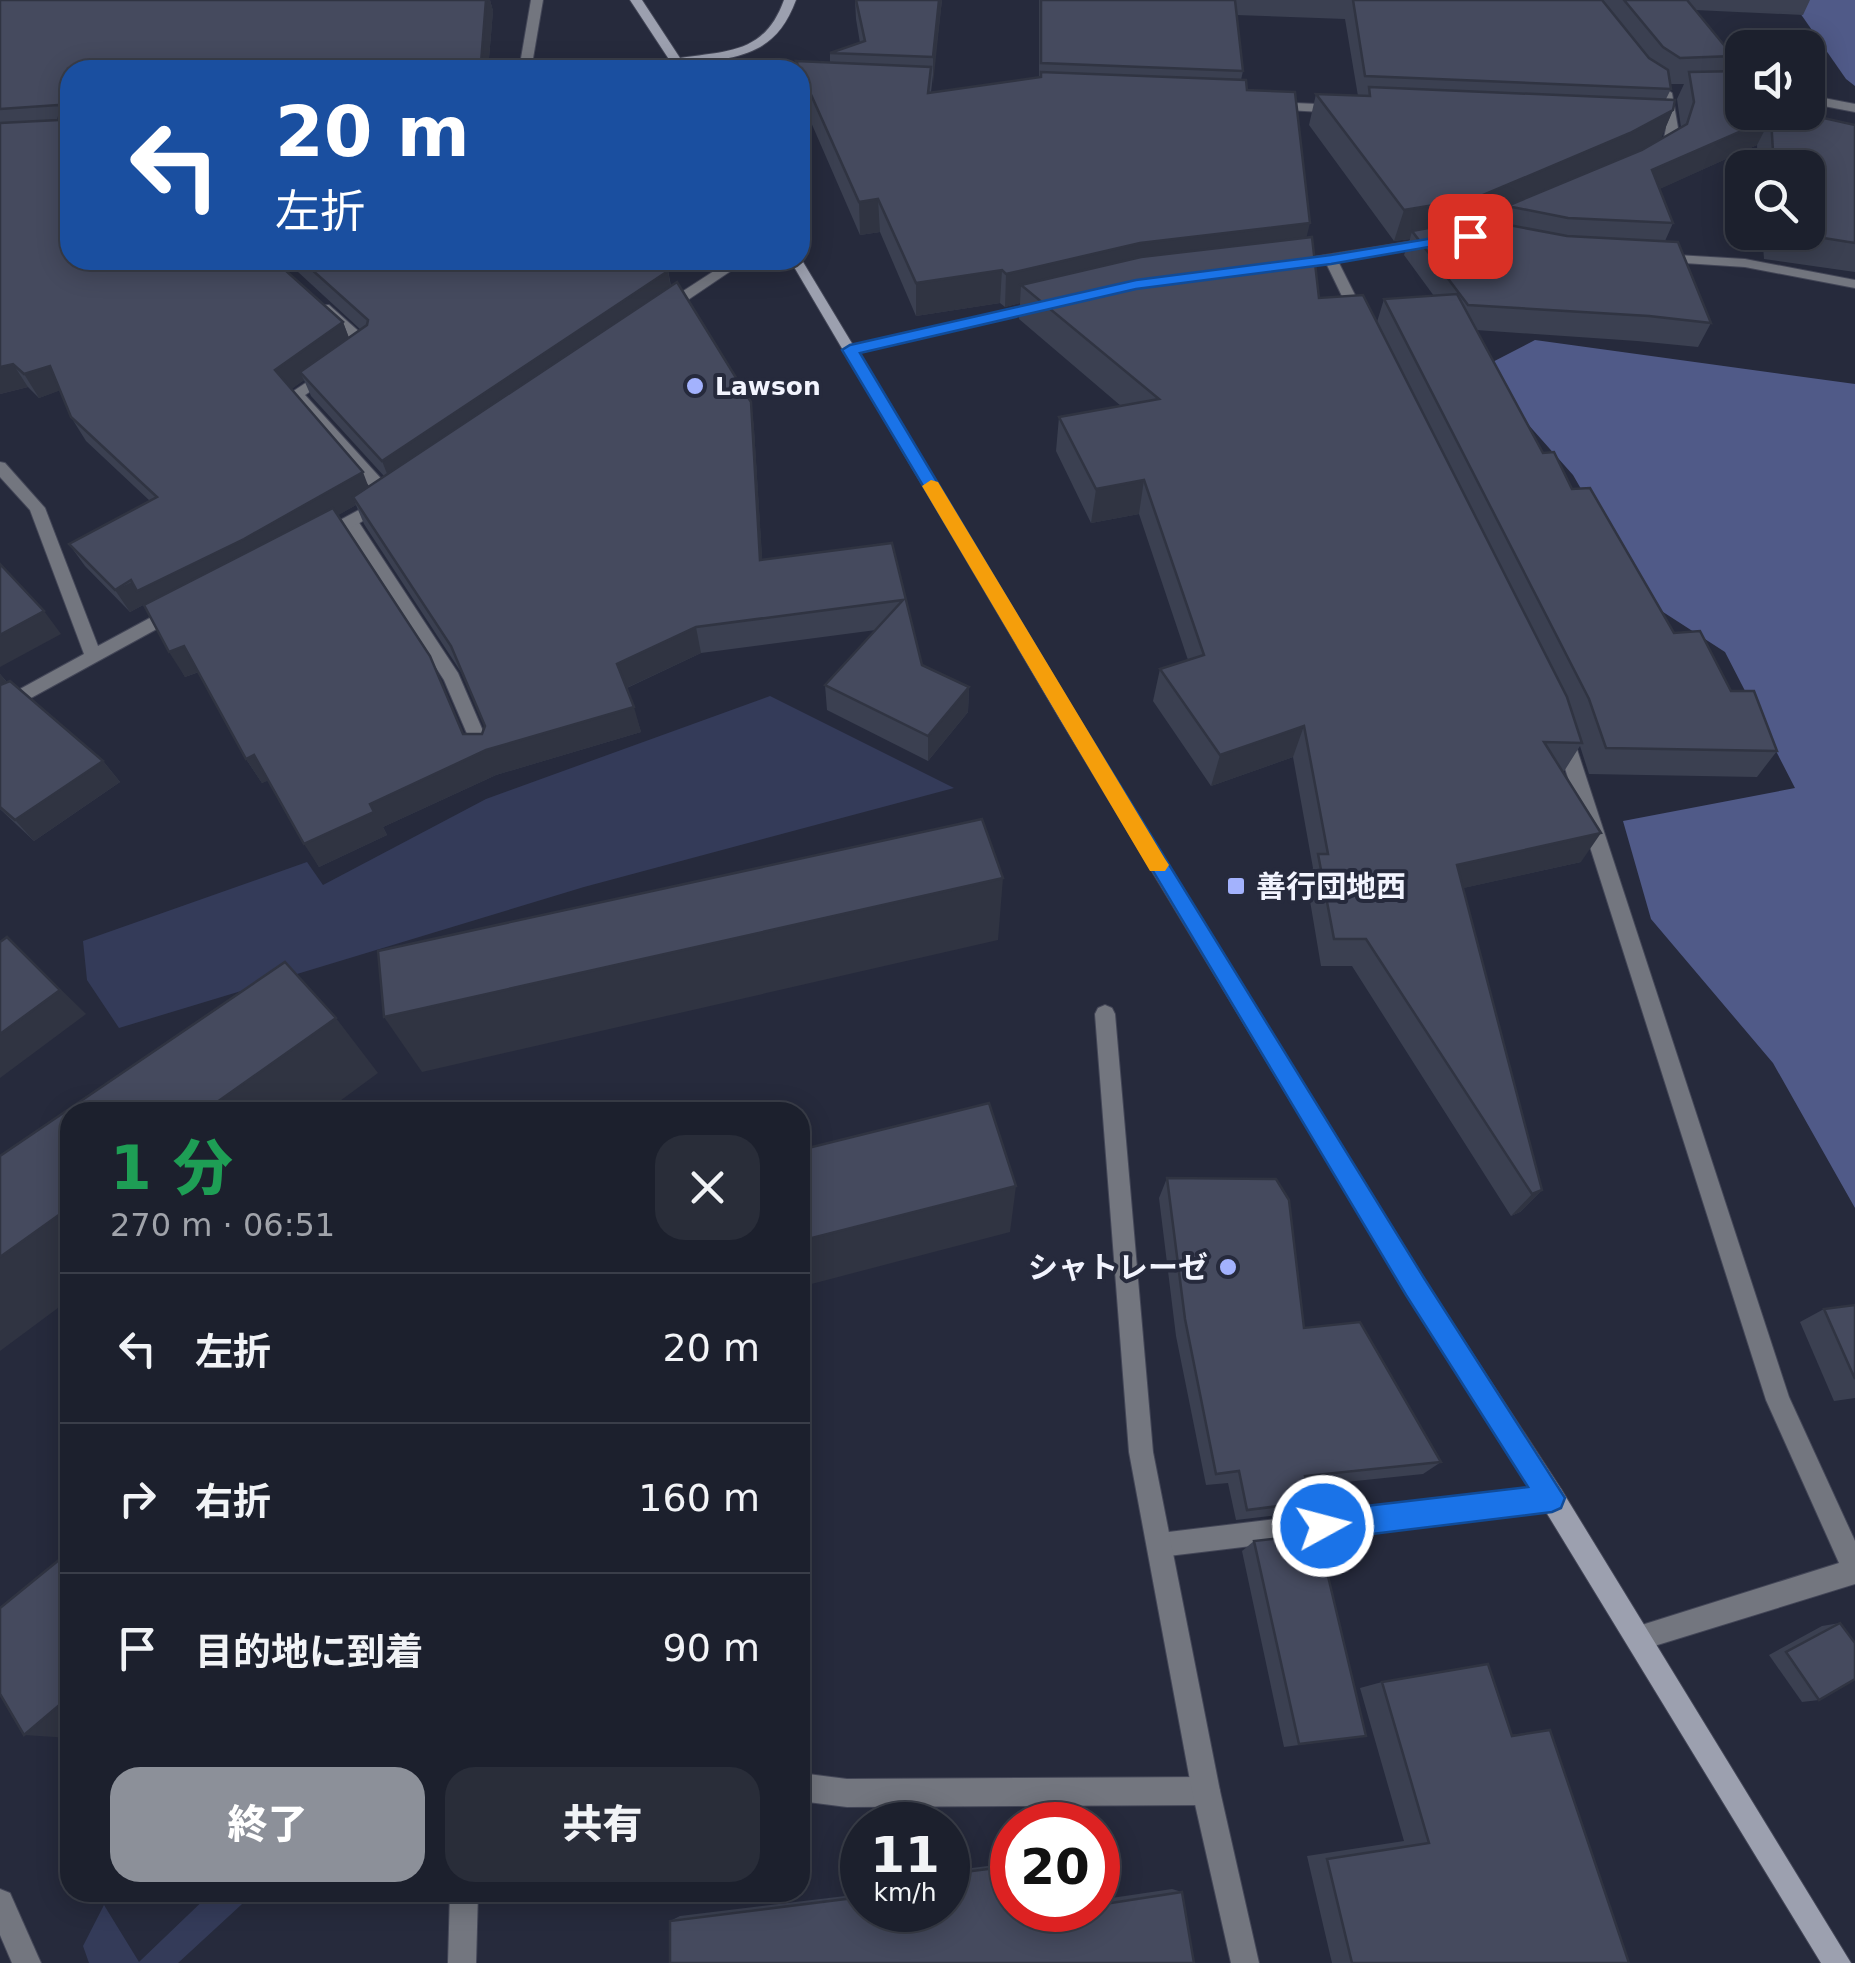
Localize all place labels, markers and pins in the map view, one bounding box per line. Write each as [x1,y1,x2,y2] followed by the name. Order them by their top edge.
[1428,194,1513,279] pin
[715,372,821,401] place label: Lawson
[684,375,706,397] marker: Lawson
[1256,869,1406,904] place label: 善行団地西
[1225,875,1247,897] marker: 善行団地西
[1028,1250,1208,1285] place label: シャトレーゼ
[1217,1256,1239,1278] marker: シャトレーゼ

